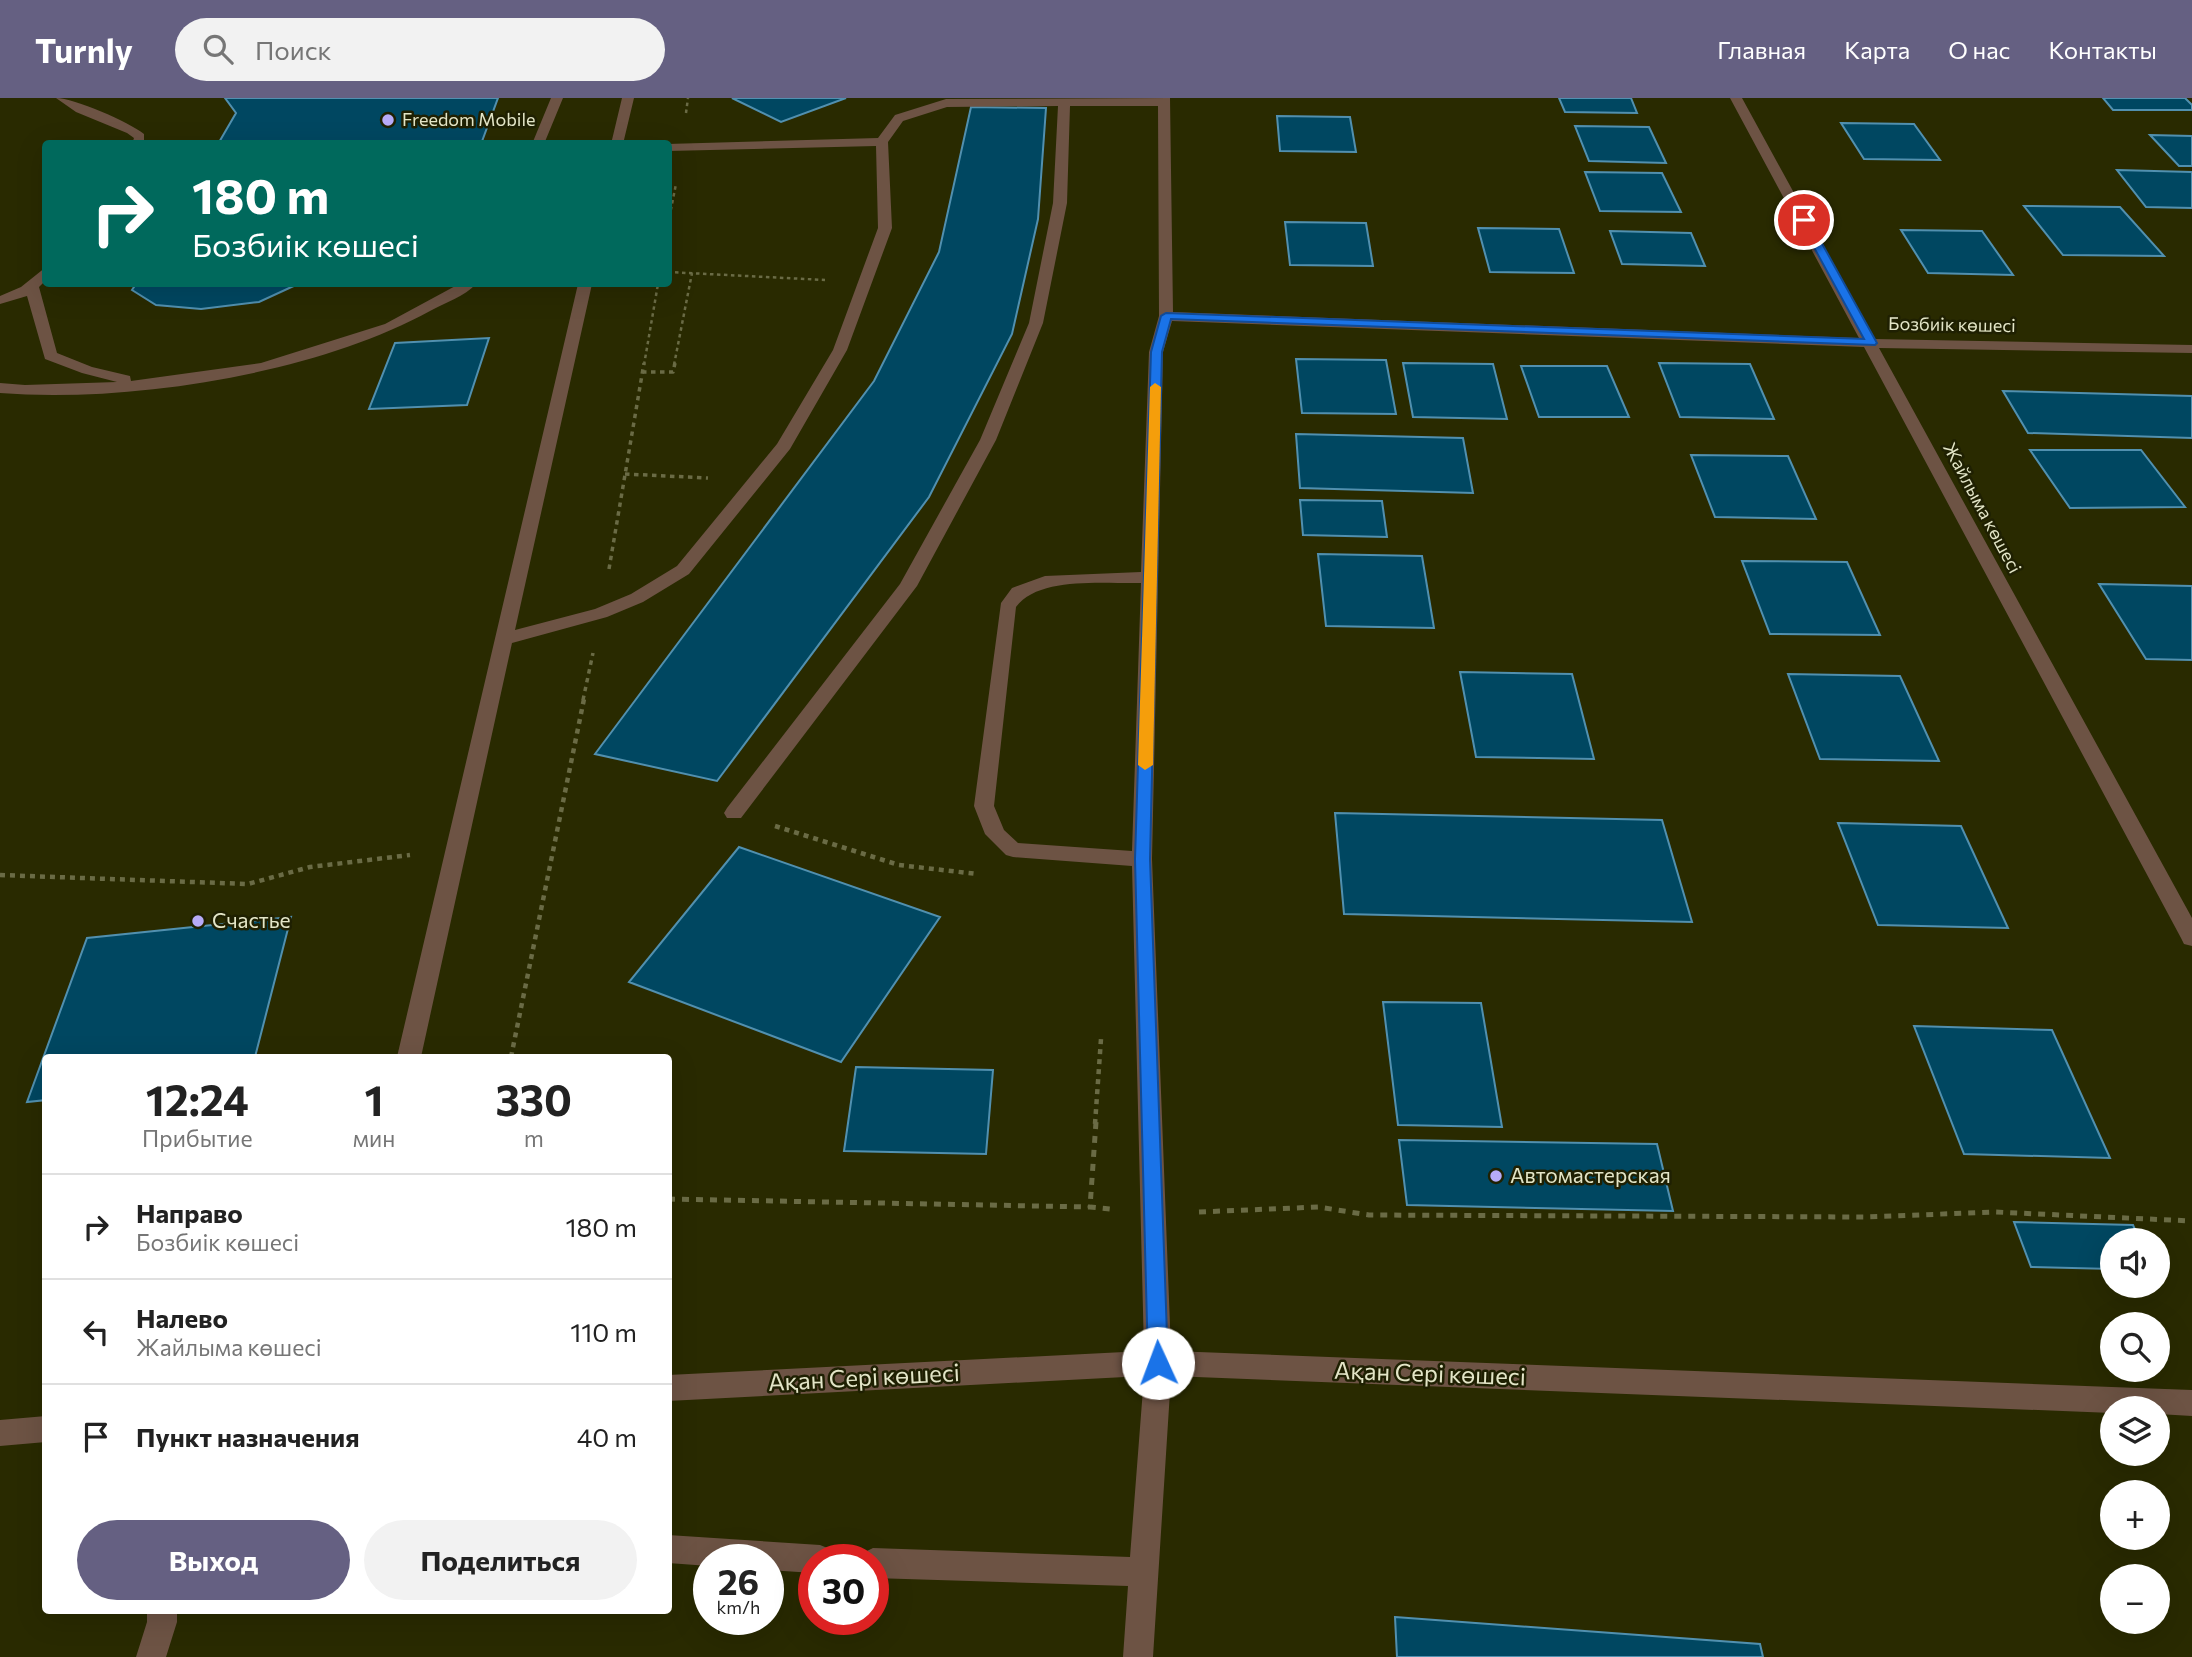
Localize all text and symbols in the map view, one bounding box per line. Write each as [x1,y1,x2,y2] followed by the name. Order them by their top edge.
[175,18,665,81] search box
[35,29,133,70] text: Turnly
[199,30,237,68] icon: search
[255,34,332,65] text: Поиск
[1717,35,1806,64] text: Главная
[1844,35,1910,64] text: Карта
[1948,35,2010,64] text: О нас
[2048,35,2157,64] text: Контакты
[402,108,536,130] place label: Freedom Mobile
[380,112,396,128] marker: Freedom Mobile
[192,164,329,224] text: 180 m
[77,168,168,259] icon: right
[1774,190,1834,250] pin
[1785,201,1823,239] icon: arrive
[192,224,419,264] text: Бозбиік көшесі
[1888,312,2016,336] street label: Бозбиік көшесі
[1939,438,2027,577] street label: Жайлыма көшесі
[212,907,291,932] place label: Счастье
[190,913,206,929] marker: Счастье
[146,1073,249,1125] text: 12:24
[364,1073,384,1125] text: 1
[495,1073,572,1125] text: 330
[142,1124,253,1152] text: Прибытие
[353,1124,395,1152] text: мин
[524,1124,544,1152] text: m
[1510,1162,1671,1187] place label: Автомастерская
[1488,1168,1504,1184] marker: Автомастерская
[136,1197,243,1228] text: Направо
[77,1208,115,1246] icon: right
[565,1211,637,1242] text: 180 m
[136,1228,299,1256] text: Бозбиік көшесі
[2100,1228,2170,1634] map controls
[2100,1228,2170,1298] button: sound
[136,1302,228,1333] text: Налево
[2100,1312,2170,1382] button: search
[77,1313,115,1351] icon: left
[570,1316,637,1347] text: 110 m
[1121,1326,1195,1400] position arrow
[136,1333,322,1361] text: Жайлыма көшесі
[1334,1355,1526,1390] street label: Ақан Сері көшесі
[767,1357,961,1396] street label: Ақан Сері көшесі
[2100,1396,2170,1466] button: layers
[77,1418,115,1456] icon: arrive
[136,1421,360,1452] text: Пункт назначения
[577,1421,637,1452] text: 40 m
[2100,1480,2170,1550] button: +
[77,1520,350,1600] button: Выход
[364,1520,637,1600] button: Поделиться
[798,1544,889,1635] speed limit sign: 30
[718,1559,759,1602] text: 26
[2100,1564,2170,1634] button: −
[717,1596,760,1618] text: km/h

